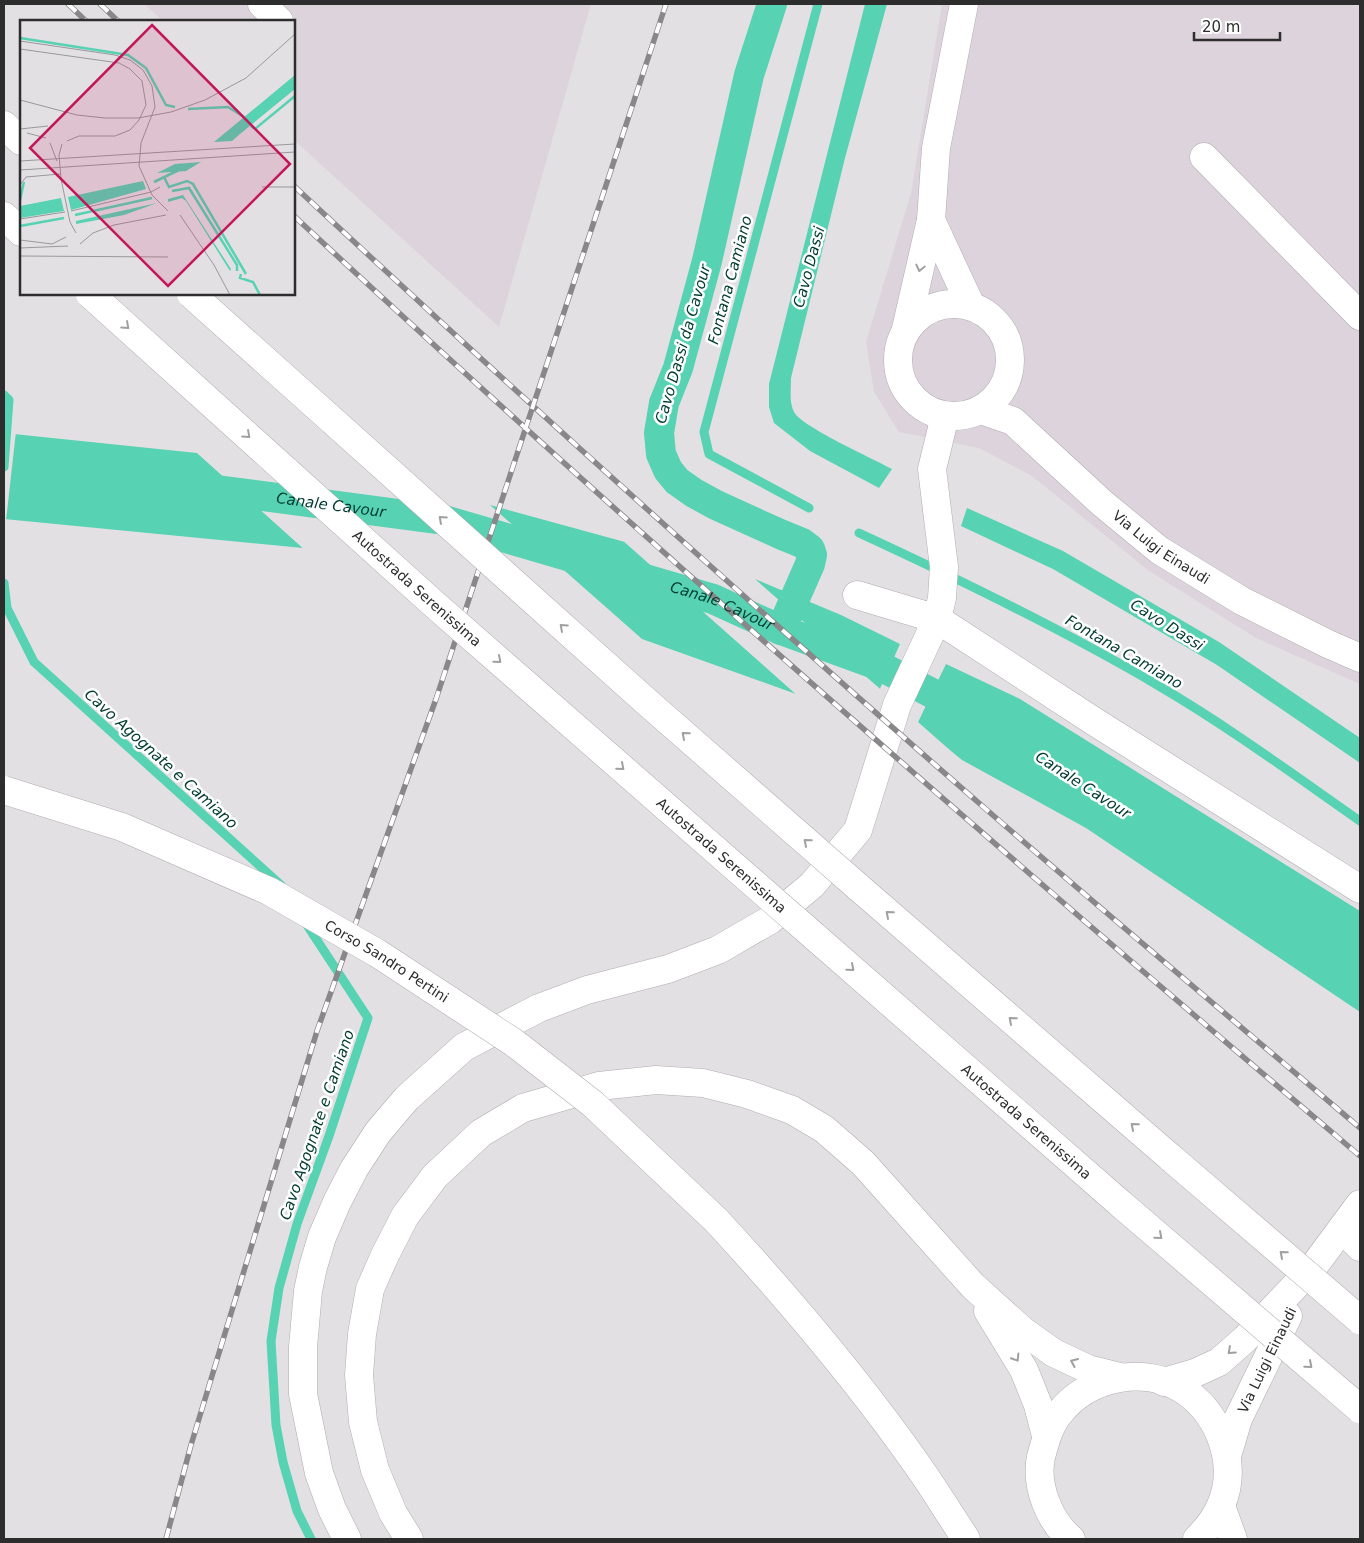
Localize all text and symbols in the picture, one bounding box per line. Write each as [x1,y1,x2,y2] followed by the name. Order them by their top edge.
[1194,10,1280,42] scale bar
[1202,18,1240,36] text: 20 m
[20,20,295,295] inset map
[704,214,756,346] water label: Fontana Camiano
[790,224,829,309] water label: Cavo Dassi
[652,262,715,426] water label: Cavo Dassi da Cavour
[915,263,926,272] one-way arrow
[121,321,130,330] one-way arrow
[241,429,250,438] one-way arrow
[275,489,387,521] water label: Canale Cavour
[1110,507,1213,587] street label: Via Luigi Einaudi
[439,516,448,525] one-way arrow
[350,527,485,650] street label: Autostrada Serenissima
[668,578,777,635] water label: Canale Cavour
[1127,595,1208,655] water label: Cavo Dassi
[1062,611,1186,693] water label: Fontana Camiano
[560,624,569,633] one-way arrow
[493,655,502,664] one-way arrow
[81,685,241,833] water label: Cavo Agognate e Camiano
[681,732,690,741] one-way arrow
[1032,748,1135,823] water label: Canale Cavour
[615,762,624,771] one-way arrow
[654,794,790,916] street label: Autostrada Serenissima
[804,840,813,848] one-way arrow
[885,910,894,919] one-way arrow
[322,917,452,1006] street label: Corso Sandro Pertini
[845,963,854,971] one-way arrow
[1008,1017,1017,1026] one-way arrow
[276,1028,358,1222] water label: Cavo Agognate e Camiano
[958,1061,1094,1182] street label: Autostrada Serenissima
[1131,1123,1140,1132] one-way arrow
[1153,1231,1162,1239] one-way arrow
[1280,1251,1289,1260] one-way arrow
[1234,1305,1300,1415] street label: Via Luigi Einaudi
[1228,1345,1237,1354] one-way arrow
[1010,1352,1020,1361] one-way arrow
[1070,1358,1079,1368] one-way arrow
[1303,1359,1312,1368] one-way arrow

